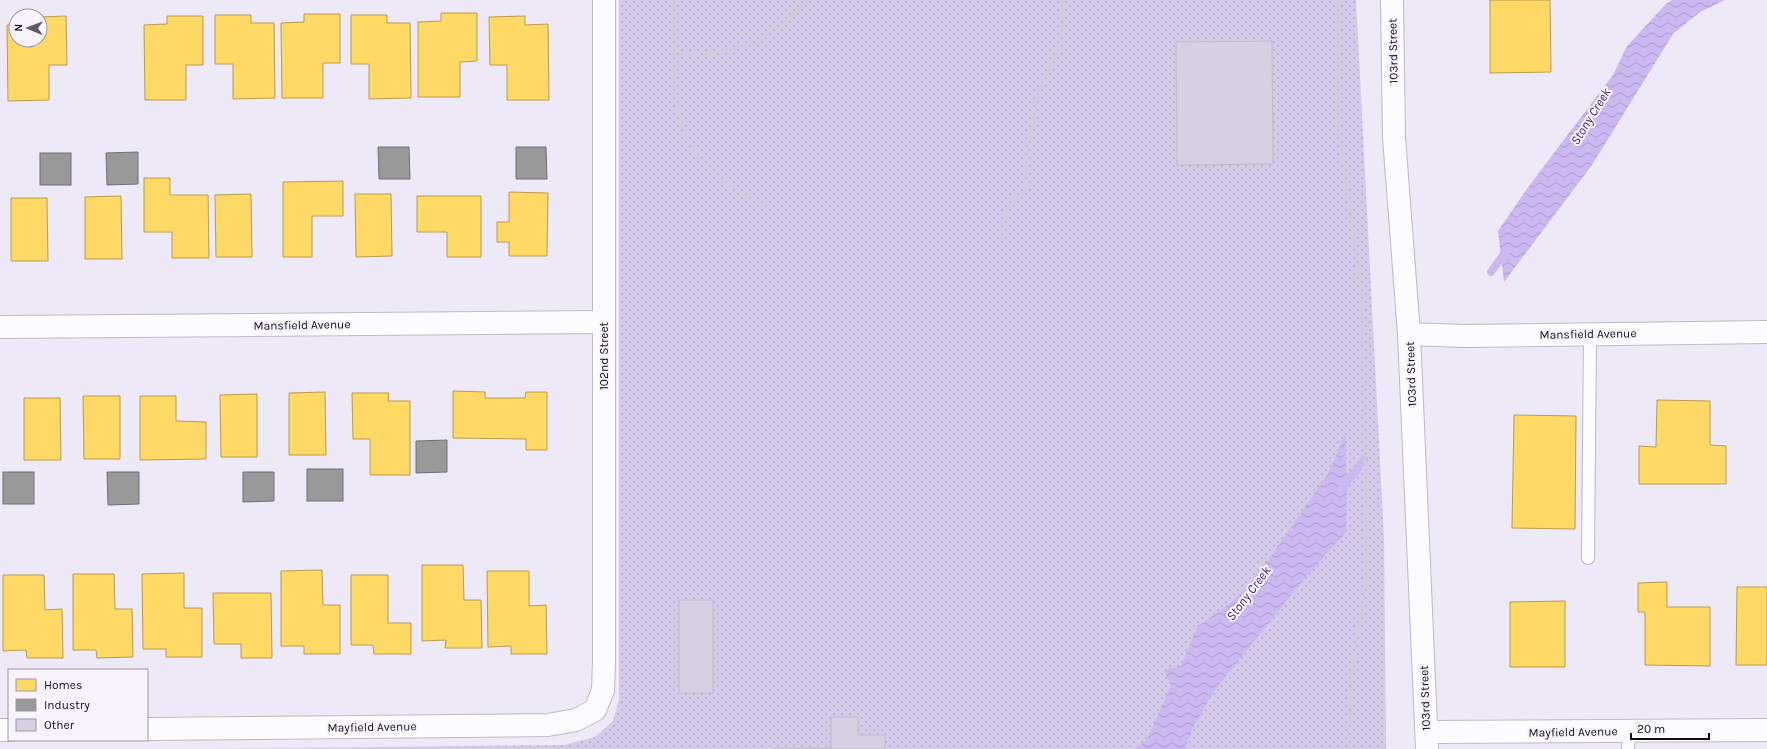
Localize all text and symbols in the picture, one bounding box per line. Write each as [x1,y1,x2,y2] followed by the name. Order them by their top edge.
[8,8,48,48] north arrow
[1385,18,1401,84] street label: 103rd Street
[12,24,25,32] text: N
[1567,85,1614,147] water label: Stony Creek
[253,317,351,333] street label: Mansfield Avenue
[597,321,611,390] street label: 102nd Street
[1539,326,1637,342] street label: Mansfield Avenue
[1403,341,1419,407] street label: 103rd Street
[1223,563,1274,623] water label: Stony Creek
[1417,665,1433,731] street label: 103rd Street
[8,669,148,741] legend
[44,678,82,692] text: Homes
[44,698,90,712] text: Industry
[1631,715,1709,741] scale bar
[44,718,75,732] text: Other
[327,719,417,735] street label: Mayfield Avenue
[1637,722,1665,736] text: 20 m
[1528,724,1618,740] street label: Mayfield Avenue

